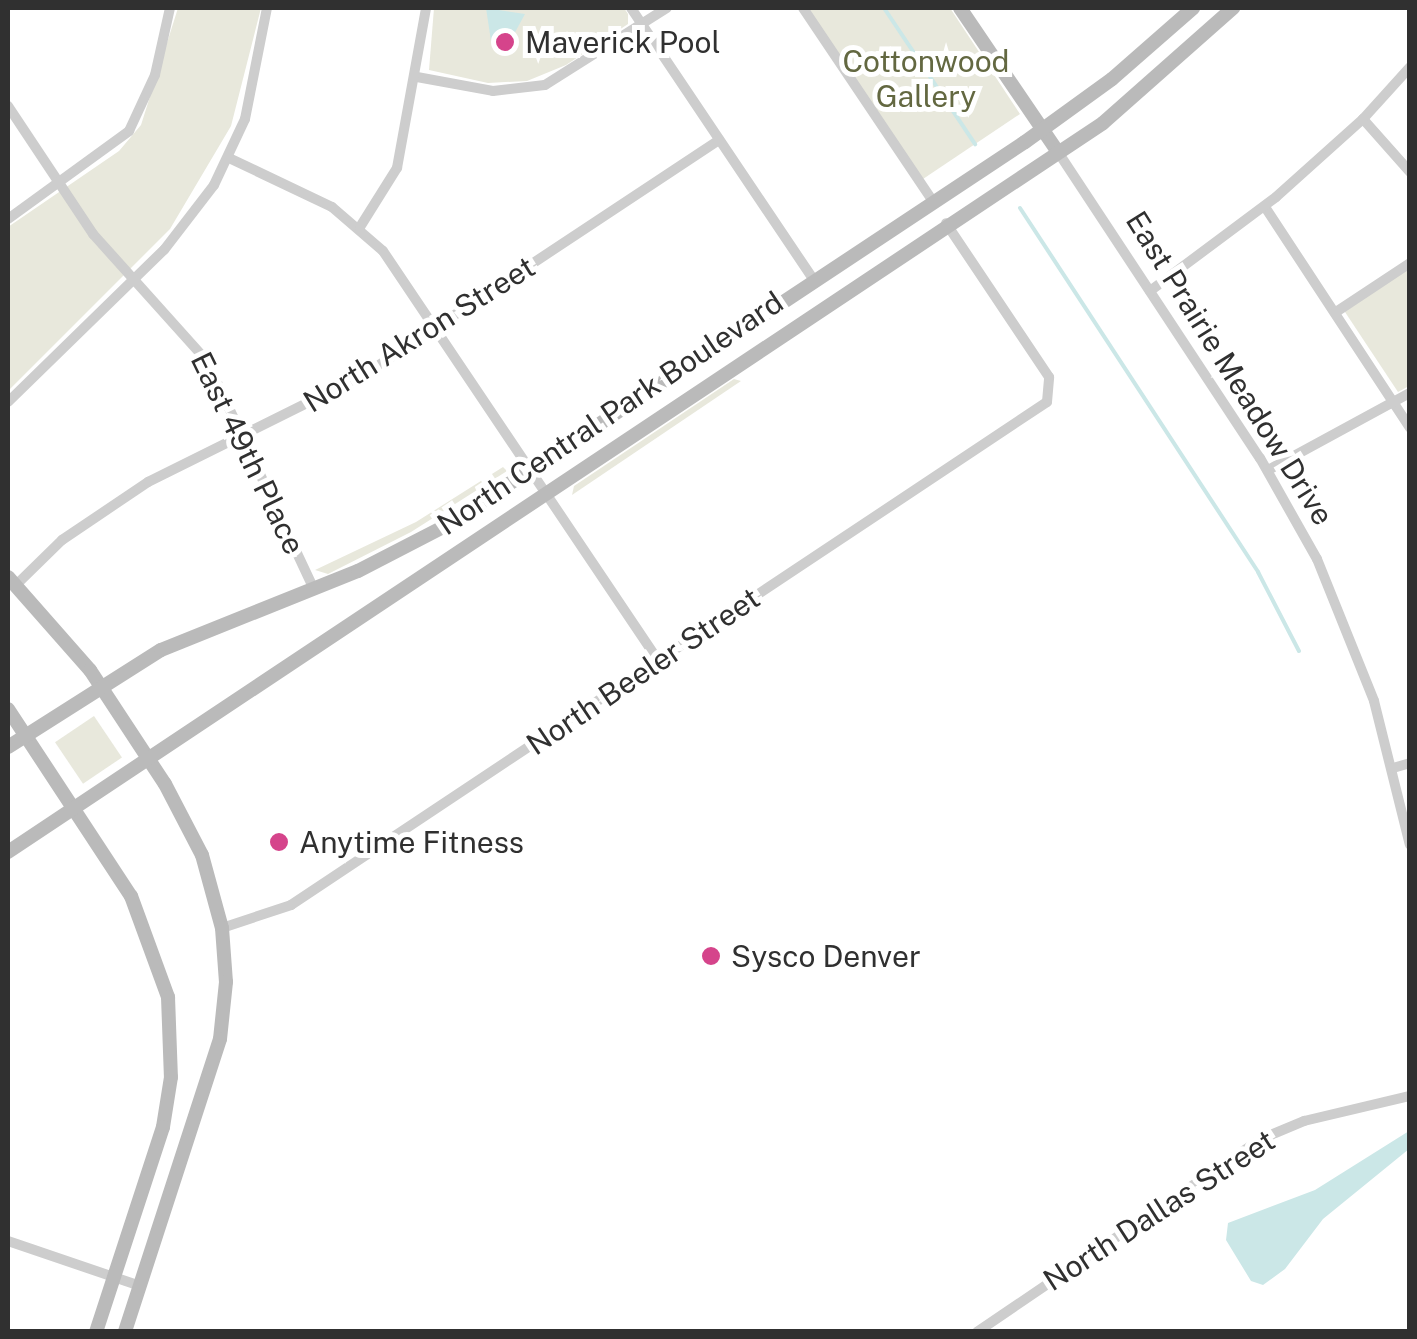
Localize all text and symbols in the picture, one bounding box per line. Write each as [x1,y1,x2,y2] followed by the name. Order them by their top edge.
[525,24,721,60] place label: Maverick Pool
[494,31,516,53] marker: Maverick Pool
[842,43,1010,114] park label: Cottonwood Gallery
[1118,204,1342,532] street label: East Prairie Meadow Drive
[297,248,541,420] street label: North Akron Street
[430,284,790,542] street label: North Central Park Boulevard
[184,346,312,560] street label: East 49th Place
[520,580,766,762] street label: North Beeler Street
[299,824,524,860] place label: Anytime Fitness
[268,831,290,853] marker: Anytime Fitness
[731,938,921,974] place label: Sysco Denver
[700,945,722,967] marker: Sysco Denver
[1037,1122,1281,1298] street label: North Dallas Street

